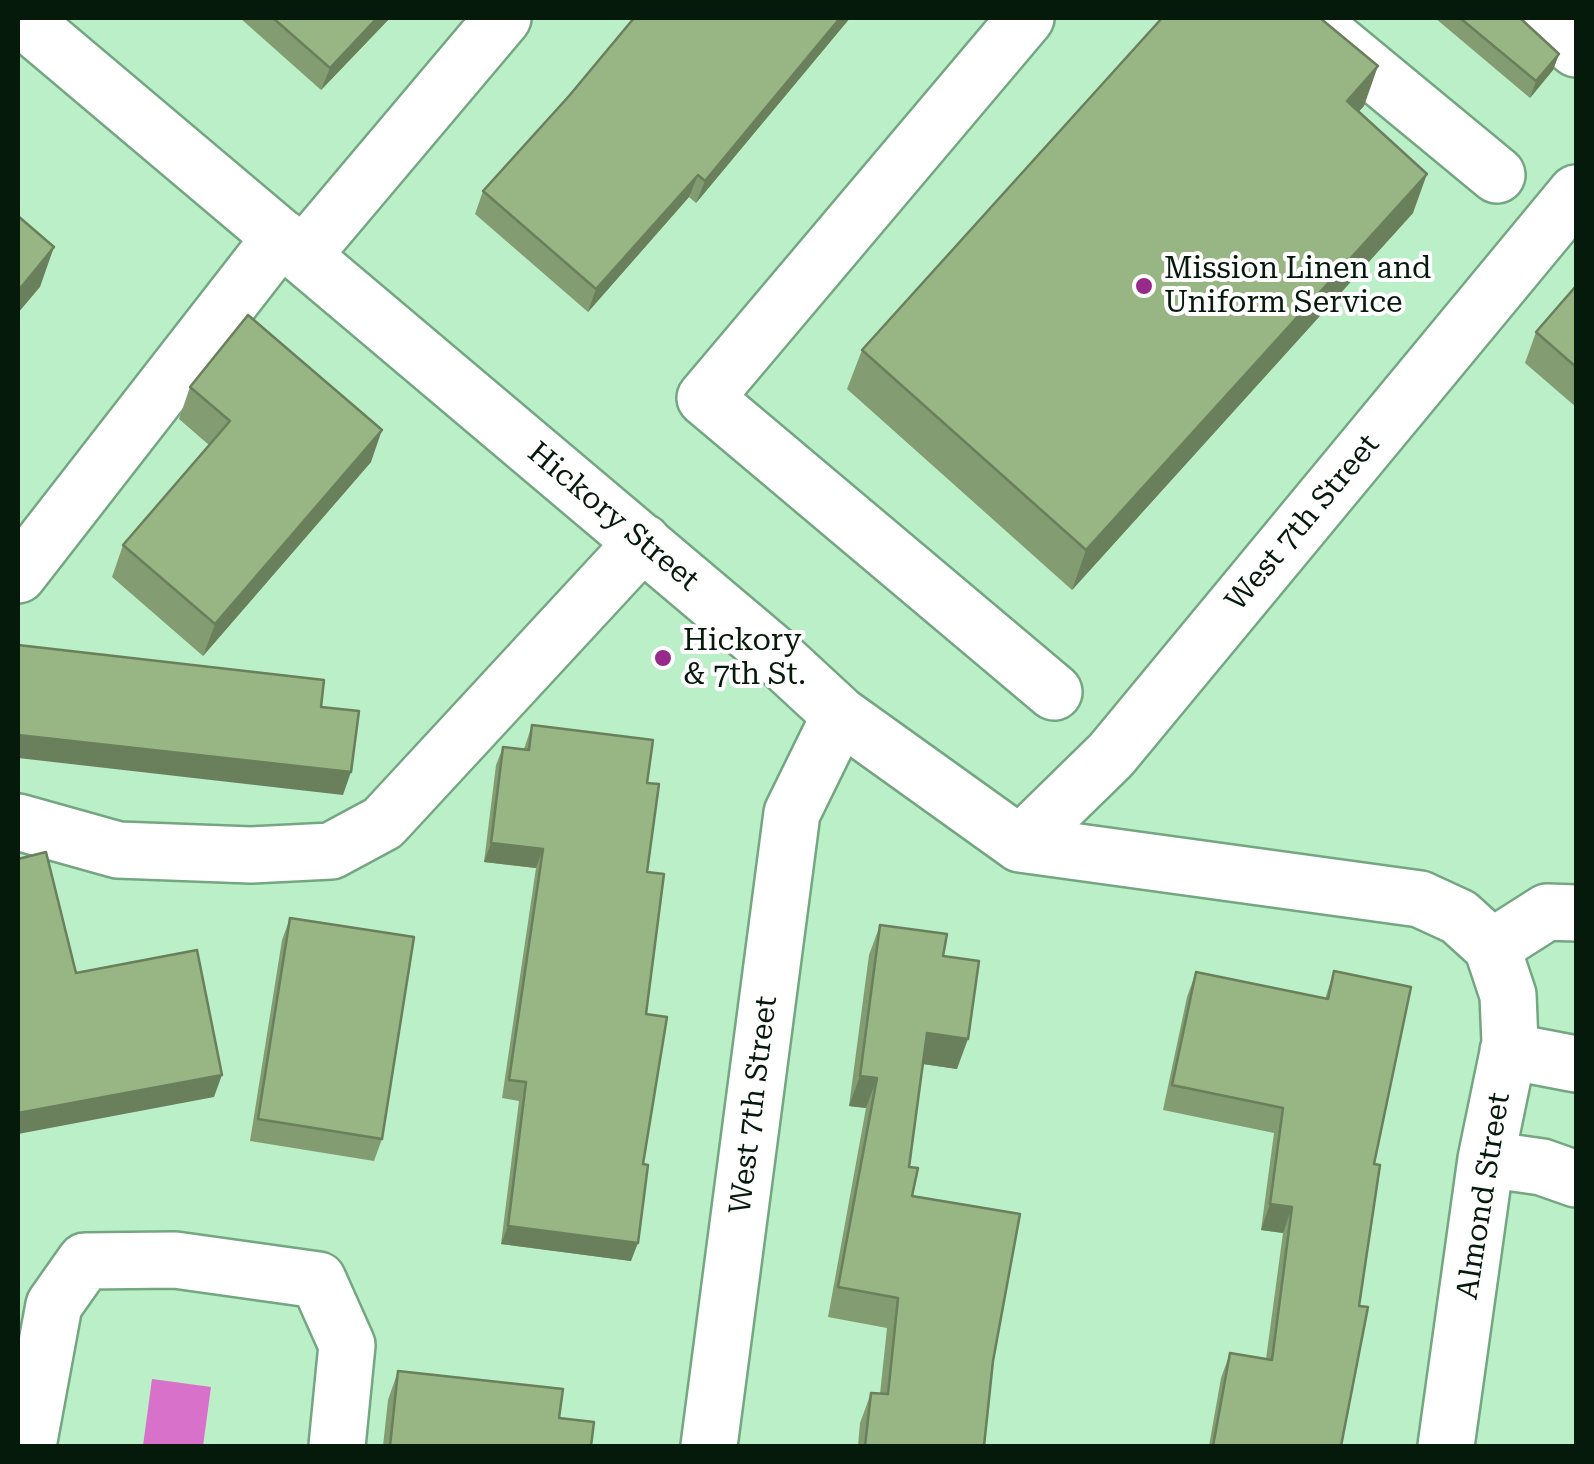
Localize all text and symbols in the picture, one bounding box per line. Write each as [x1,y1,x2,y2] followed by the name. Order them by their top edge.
[1164,251,1431,322] place label: Mission Linen and Uniform Service
[1133,275,1155,297] marker: Mission Linen and Uniform Service
[1219,427,1387,619] street label: West 7th Street
[520,435,706,599] street label: Hickory Street
[683,623,806,694] place label: Hickory & 7th St.
[652,647,674,669] marker: Hickory & 7th St.
[723,994,785,1216] street label: West 7th Street
[1450,1090,1518,1302] street label: Almond Street

